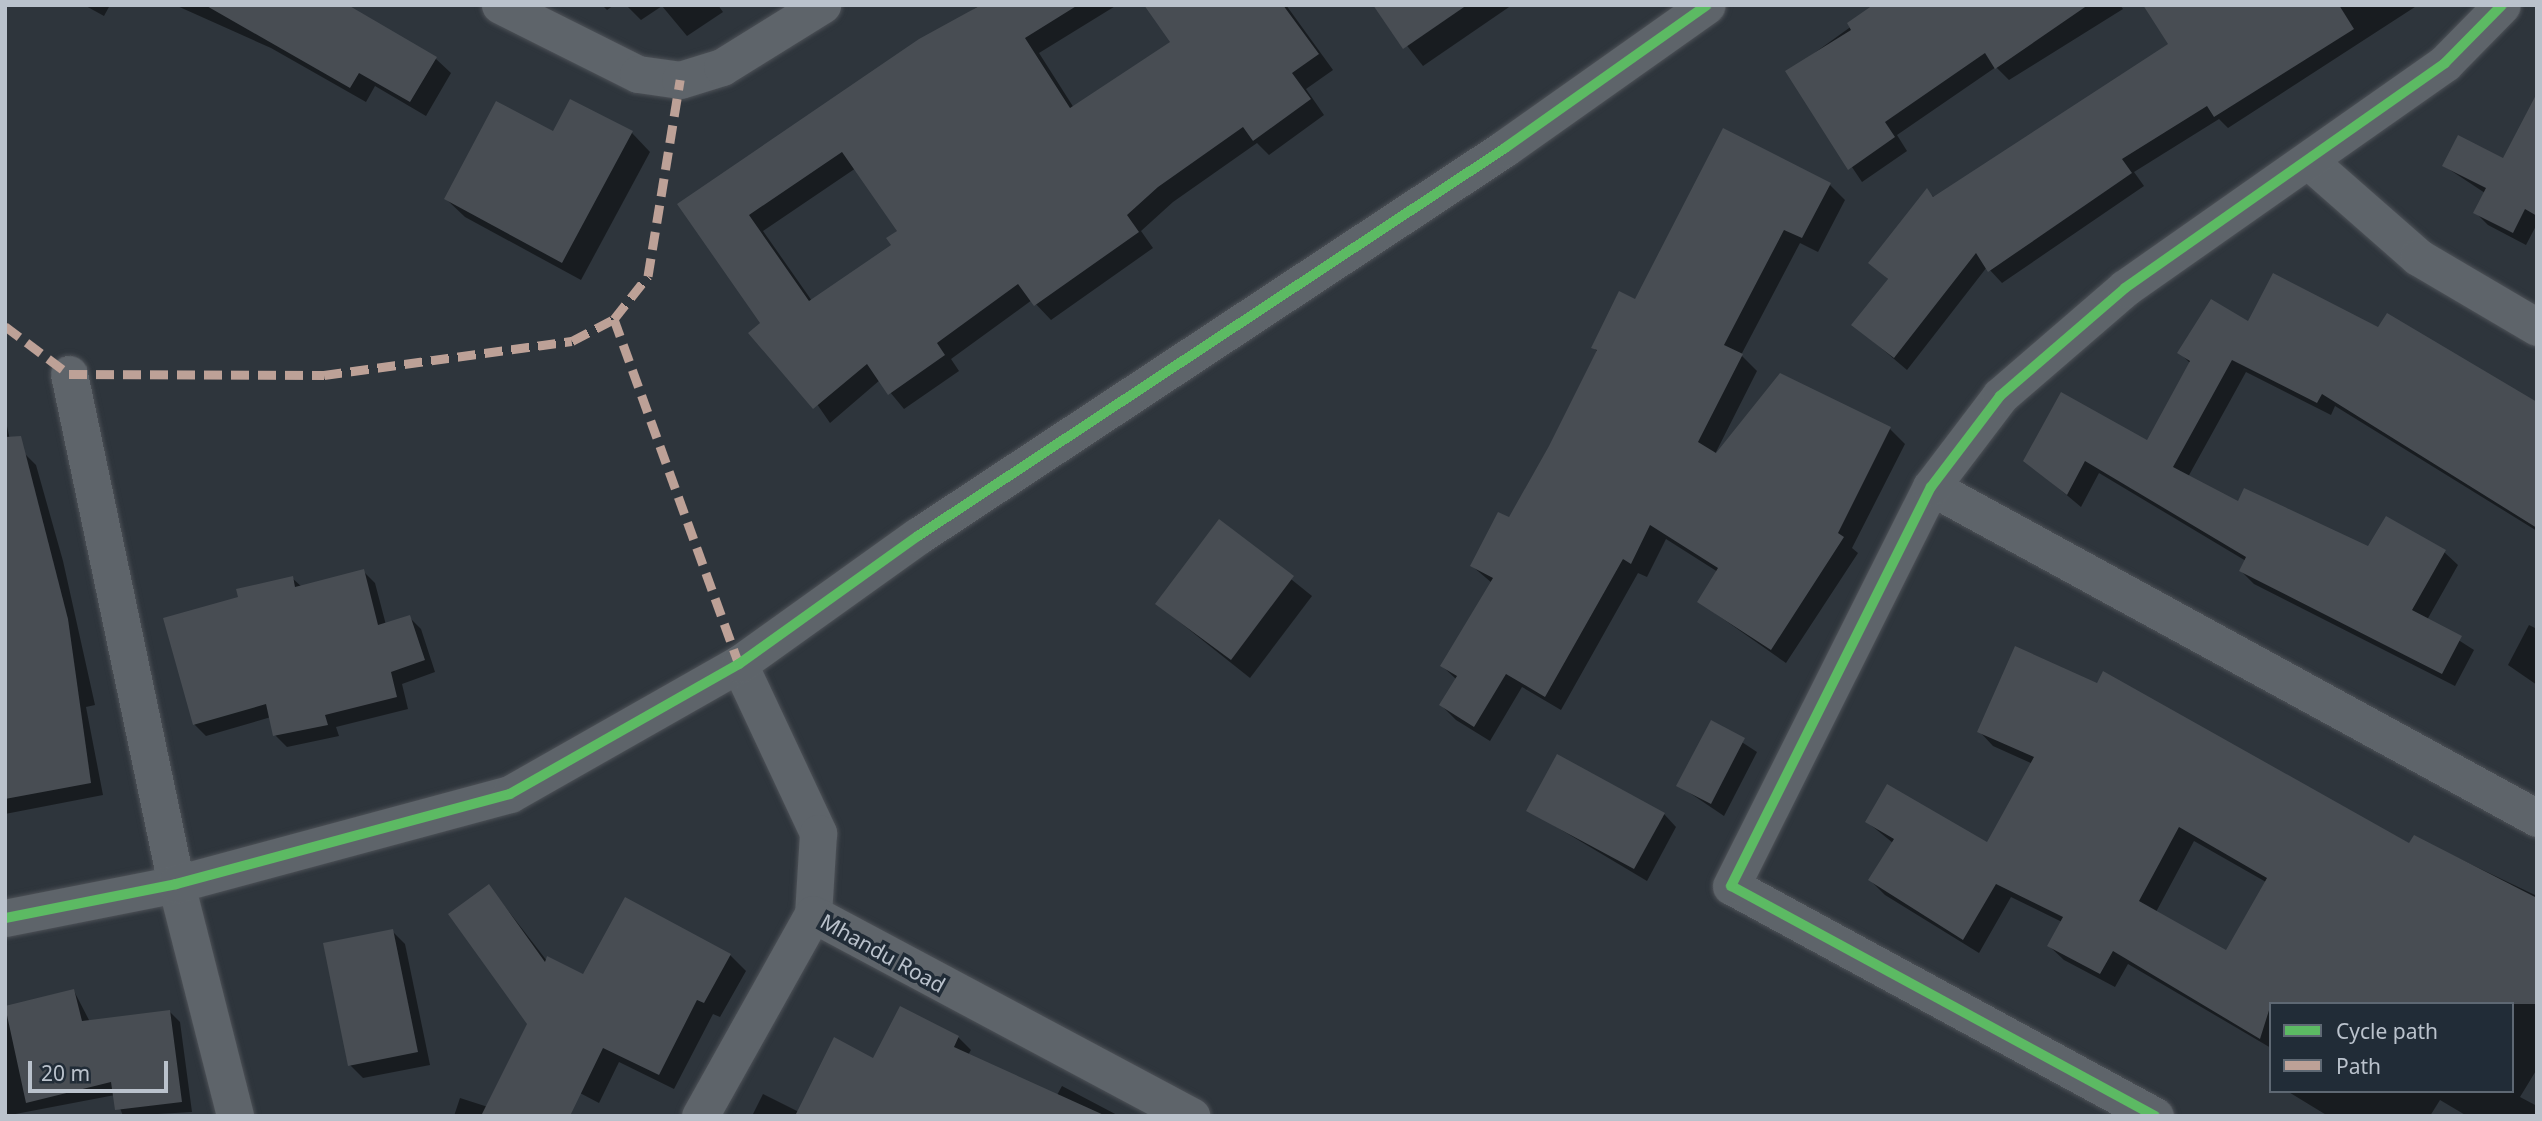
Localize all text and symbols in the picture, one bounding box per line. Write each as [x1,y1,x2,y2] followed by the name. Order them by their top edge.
[816,908,950,998] street label: Mhandu Road
[2269,1002,2514,1093] legend
[2336,1017,2438,1045] text: Cycle path
[32,1048,172,1092] scale bar
[2336,1052,2381,1080] text: Path
[41,1059,90,1087] text: 20 m

